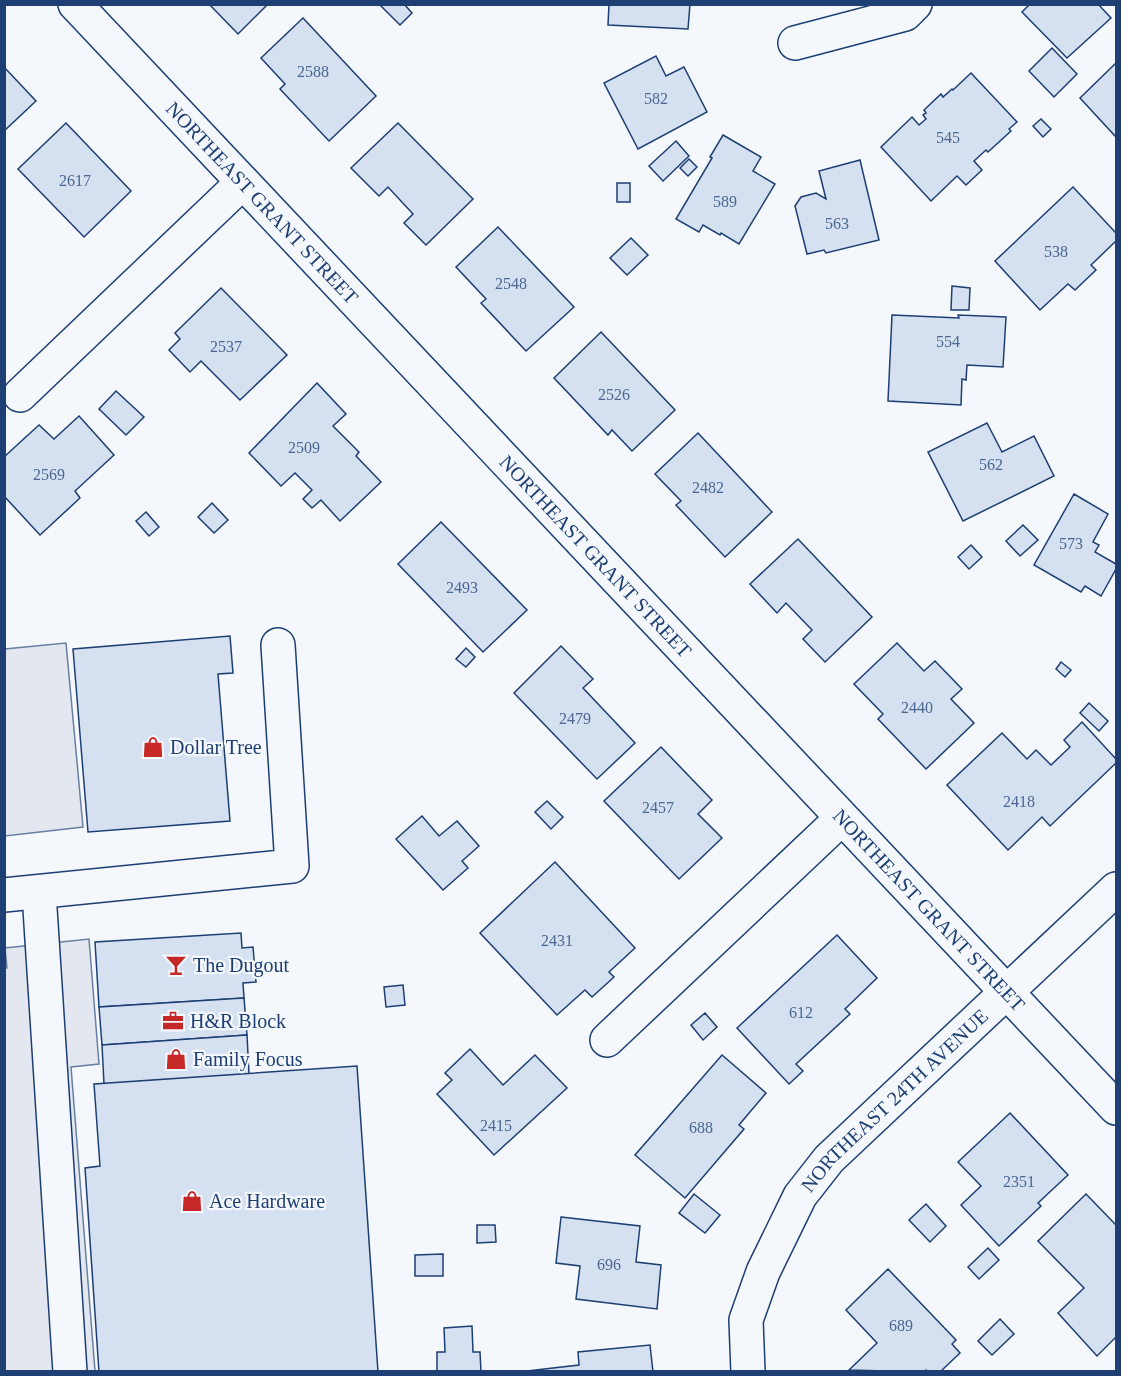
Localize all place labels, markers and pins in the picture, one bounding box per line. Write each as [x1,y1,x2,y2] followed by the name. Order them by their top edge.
[141,735,165,759] shop icon: Dollar Tree
[170,736,262,758] place label: Dollar Tree
[164,953,188,977] bar icon: The Dugout
[193,954,290,977] place label: The Dugout
[161,1009,185,1033] office icon: H&R Block
[190,1010,286,1032] place label: H&R Block
[164,1047,188,1071] shop icon: Family Focus
[193,1048,303,1071] place label: Family Focus
[180,1189,204,1213] shop icon: Ace Hardware
[209,1190,325,1212] place label: Ace Hardware

